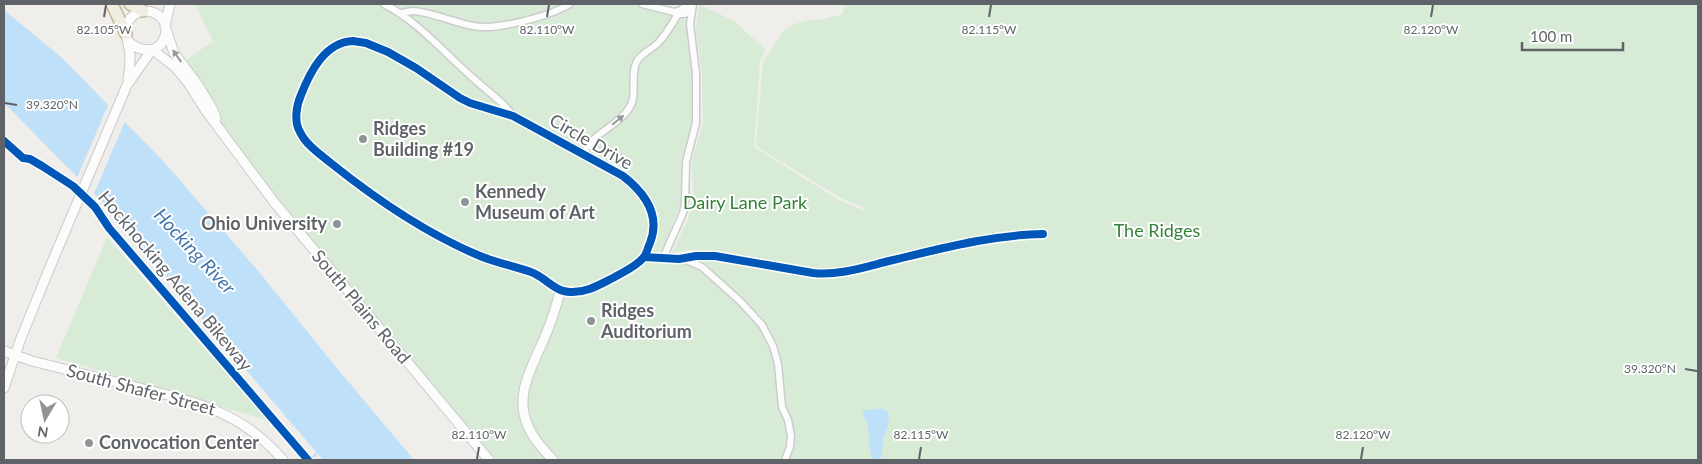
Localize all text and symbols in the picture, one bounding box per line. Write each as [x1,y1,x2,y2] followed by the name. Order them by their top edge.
[1522,20,1623,52] scale bar
[76,22,132,37] text: 82.105°W
[519,22,575,37] text: 82.110°W
[961,22,1017,37] text: 82.115°W
[1403,22,1459,37] text: 82.120°W
[1530,27,1572,45] text: 100 m
[172,49,182,63] one-way arrow
[26,97,78,112] text: 39.320°N
[546,109,637,174] street label: Circle Drive
[612,114,625,125] one-way arrow
[373,117,474,160] place label: Ridges Building #19
[357,133,369,145] marker: Ridges Building #19
[475,180,595,223] place label: Kennedy Museum of Art
[94,186,258,375] street label: Hockhocking Adena Bikeway
[683,191,808,213] park label: Dairy Lane Park
[459,196,471,208] marker: Kennedy Museum of Art
[150,203,241,299] water label: Hocking River
[201,212,327,234] place label: Ohio University
[331,218,343,230] marker: Ohio University
[1114,219,1201,241] park label: The Ridges
[308,245,416,368] street label: South Plains Road
[600,299,692,342] place label: Ridges Auditorium
[585,315,597,327] marker: Ridges Auditorium
[64,359,219,420] street label: South Shafer Street
[1624,361,1676,376] text: 39.320°N
[20,394,70,444] north arrow
[36,423,50,442] text: N
[451,427,507,442] text: 82.110°W
[893,427,949,442] text: 82.115°W
[1335,427,1391,442] text: 82.120°W
[99,431,259,453] place label: Convocation Center
[83,437,95,449] marker: Convocation Center

